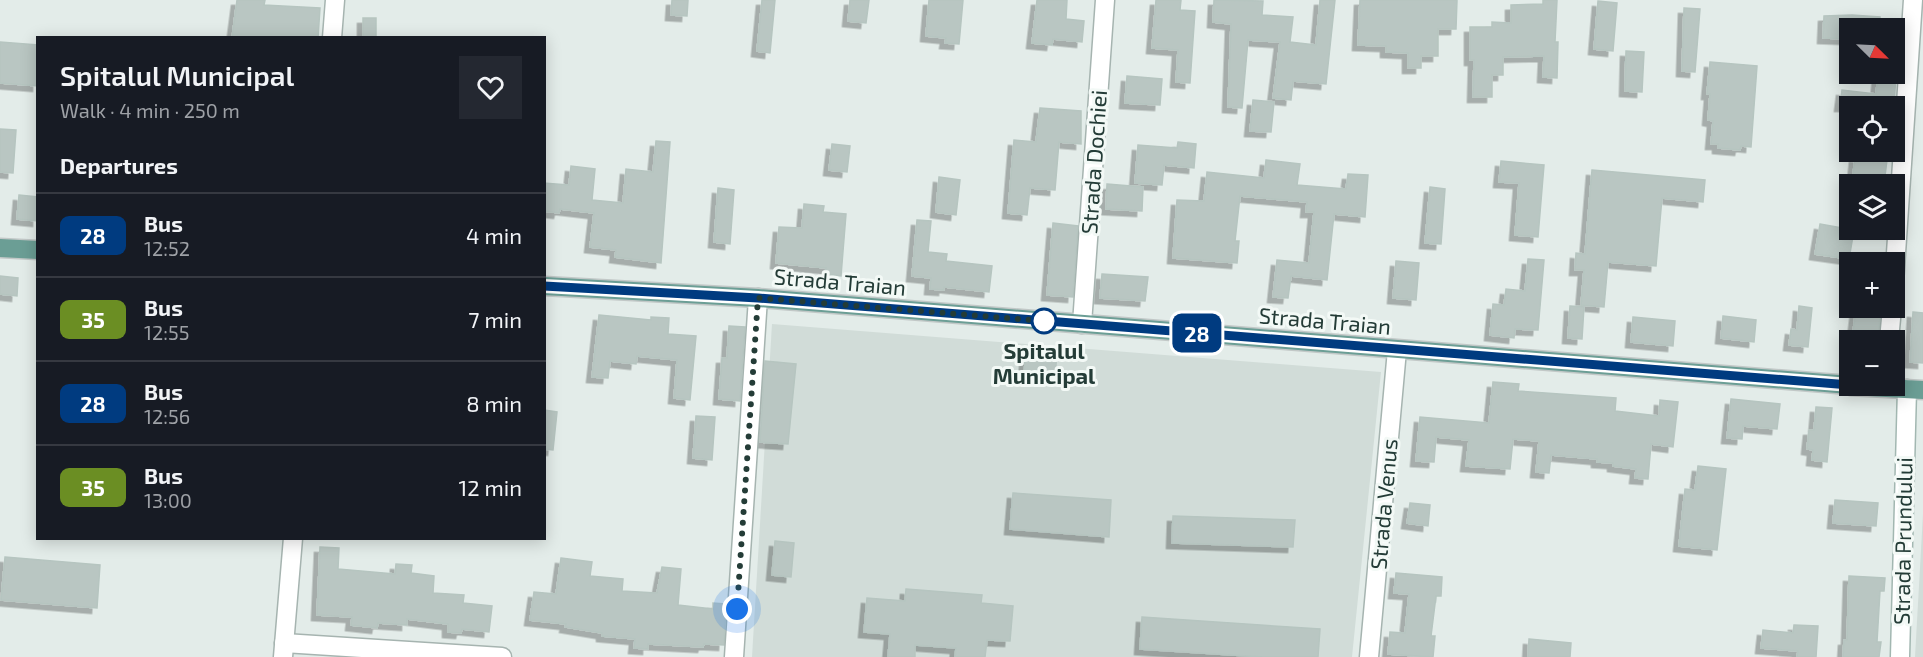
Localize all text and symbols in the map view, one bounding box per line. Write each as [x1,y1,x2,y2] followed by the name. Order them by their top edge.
[1839,18,1905,84] north arrow
[1839,18,1905,396] map controls
[459,56,522,119] button: heart
[60,58,294,92] text: Spitalul Municipal
[1075,89,1111,235] street label: Strada Dochiei
[1839,96,1905,162] button: locate
[60,98,240,122] text: Walk · 4 min · 250 m
[60,152,178,178] text: Departures
[1839,174,1905,240] button: layers
[144,210,183,236] text: Bus
[466,222,522,248] text: 4 min
[80,223,106,248] text: 28
[144,236,190,260] text: 12:52
[1839,252,1905,318] button: +
[773,262,907,300] street label: Strada Traian
[144,294,183,320] text: Bus
[1258,301,1392,339] street label: Strada Traian
[468,306,522,332] text: 7 min
[81,307,105,332] text: 35
[1031,308,1057,334] marker: Spitalul Municipal
[1170,314,1224,352] line badge: 28
[144,320,189,344] text: 12:55
[1184,321,1210,346] text: 28
[1839,330,1905,396] button: −
[993,337,1096,388] place label: Spitalul Municipal
[144,378,183,404] text: Bus
[466,390,522,416] text: 8 min
[80,391,106,416] text: 28
[144,404,190,428] text: 12:56
[1364,437,1402,571] street label: Strada Venus
[1888,457,1916,625] street label: Strada Prundului
[144,462,183,488] text: Bus
[458,474,522,500] text: 12 min
[81,475,105,500] text: 35
[144,488,192,512] text: 13:00
[722,594,752,624] your location

